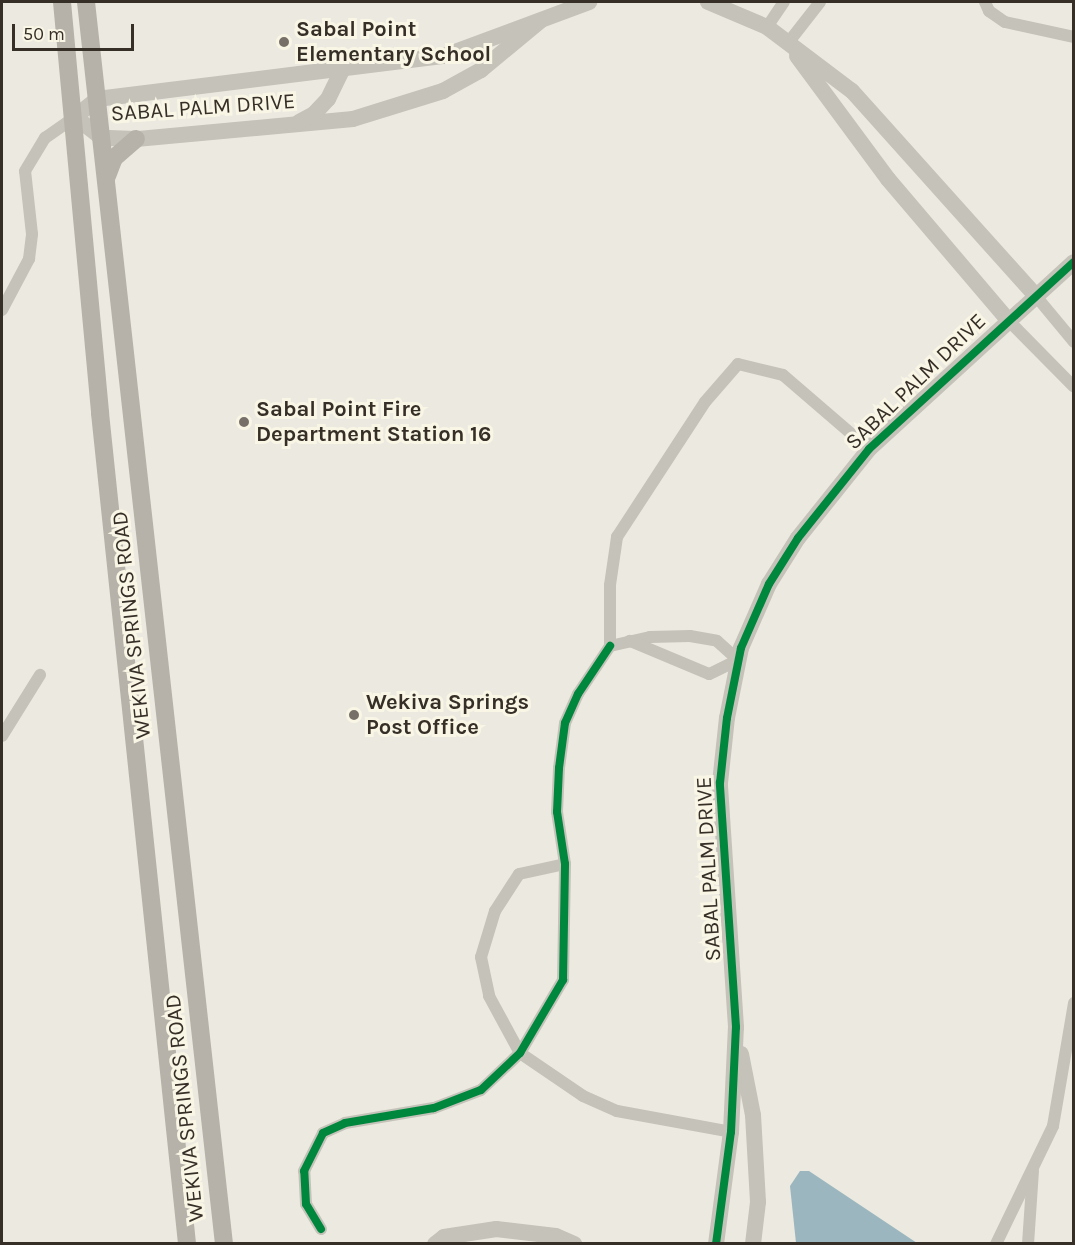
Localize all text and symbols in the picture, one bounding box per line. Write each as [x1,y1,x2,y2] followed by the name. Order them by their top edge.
[15,12,136,50] scale bar
[296,16,491,68] place label: Sabal Point Elementary School
[23,23,65,45] text: 50 m
[277,35,291,49] marker: Sabal Point Elementary School
[110,88,296,128] street label: SABAL PALM DRIVE
[840,308,992,456] street label: SABAL PALM DRIVE
[256,396,491,448] place label: Sabal Point Fire Department Station 16
[237,415,251,429] marker: Sabal Point Fire Department Station 16
[107,510,157,740] street label: WEKIVA SPRINGS ROAD
[366,689,529,740] place label: Wekiva Springs Post Office
[347,708,361,722] marker: Wekiva Springs Post Office
[691,776,727,962] street label: SABAL PALM DRIVE
[160,993,210,1223] street label: WEKIVA SPRINGS ROAD

